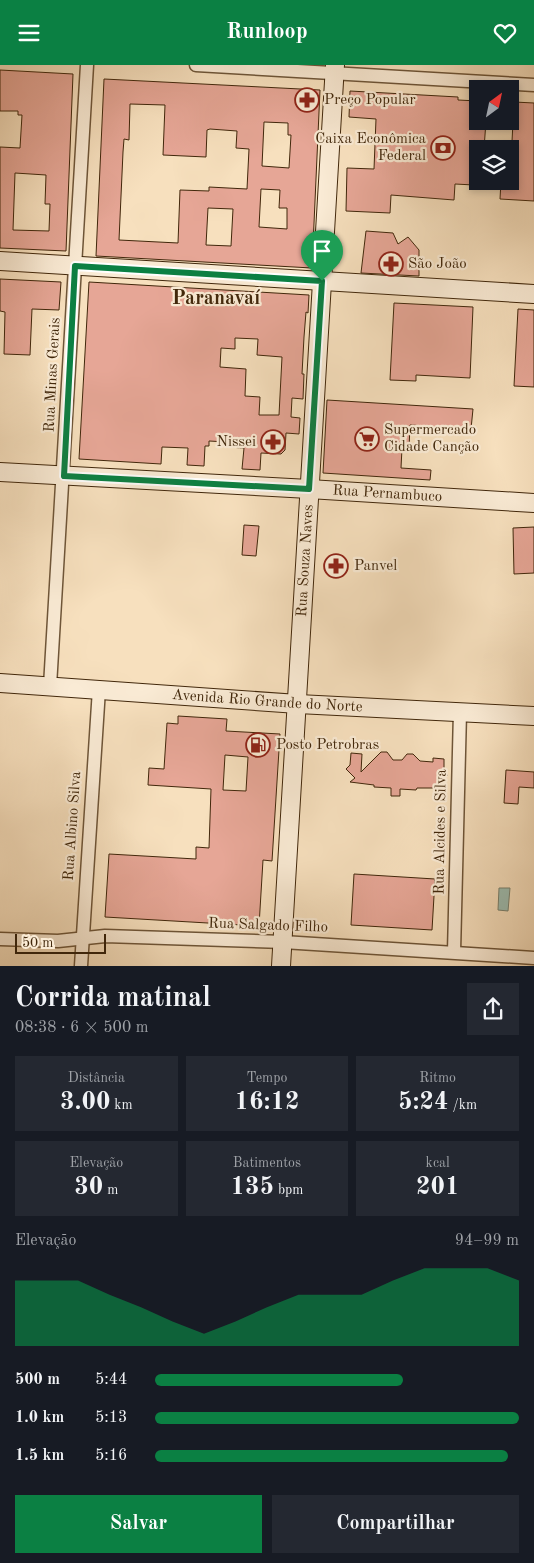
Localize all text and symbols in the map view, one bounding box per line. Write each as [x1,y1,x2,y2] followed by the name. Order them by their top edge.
[15,19,43,47] icon: menu
[491,19,519,47] icon: heart
[226,21,308,43] text: Runloop
[469,80,519,130] north arrow
[469,80,519,190] map controls
[294,87,320,113] pharmacy icon: Preço Popular
[324,93,416,108] place label: Preço Popular
[315,132,427,164] place label: Caixa Econômica Federal
[430,135,456,161] bank icon: Caixa Econômica Federal
[469,140,519,190] button: layers
[301,230,343,281] pin
[308,237,336,265] icon: arrive
[378,251,404,277] pharmacy icon: São João
[408,257,467,272] place label: São João
[172,289,260,309] district label: Paranavaí
[43,317,63,433] street label: Rua Minas Gerais
[384,423,479,455] place label: Supermercado Cidade Canção
[354,426,380,452] supermarket icon: Supermercado Cidade Canção
[260,429,286,455] pharmacy icon: Nissei
[216,435,256,450] place label: Nissei
[332,483,443,505] street label: Rua Pernambuco
[294,504,316,617] street label: Rua Souza Naves
[323,553,349,579] pharmacy icon: Panvel
[354,559,397,574] place label: Panvel
[172,688,363,715] street label: Avenida Rio Grande do Norte
[245,732,271,758] fuel station icon: Posto Petrobras
[276,738,379,753] place label: Posto Petrobras
[432,769,450,895] street label: Rua Alcides e Silva
[62,770,84,881] street label: Rua Albino Silva
[208,916,328,936] street label: Rua Salgado Filho
[15,931,106,954] scale bar
[22,936,53,950] text: 50 m
[467,983,519,1035] button: share
[15,985,211,1013] text: Corrida matinal
[15,1020,148,1036] text: 08:38 · 6 × 500 m
[68,1071,125,1085] text: Distância
[247,1071,287,1085] text: Tempo
[419,1071,456,1085] text: Ritmo
[60,1090,110,1115] text: 3.00
[234,1090,300,1115] text: 16:12
[398,1090,449,1115] text: 5:24
[110,1098,133,1112] text: km
[449,1098,477,1112] text: /km
[69,1156,123,1170] text: Elevação
[233,1156,301,1170] text: Batimentos
[426,1156,450,1170] text: kcal
[74,1175,103,1200] text: 30
[231,1175,274,1200] text: 135
[416,1175,459,1200] text: 201
[103,1183,118,1197] text: m
[274,1183,303,1197] text: bpm
[15,1233,76,1249] text: Elevação
[455,1233,519,1249] text: 94–99 m
[15,1372,60,1388] text: 500 m
[95,1372,127,1388] text: 5:44
[15,1410,64,1426] text: 1.0 km
[95,1410,127,1426] text: 5:13
[15,1448,64,1464] text: 1.5 km
[95,1448,127,1464] text: 5:16
[15,1495,262,1553] button: Salvar
[272,1495,519,1553] button: Compartilhar

